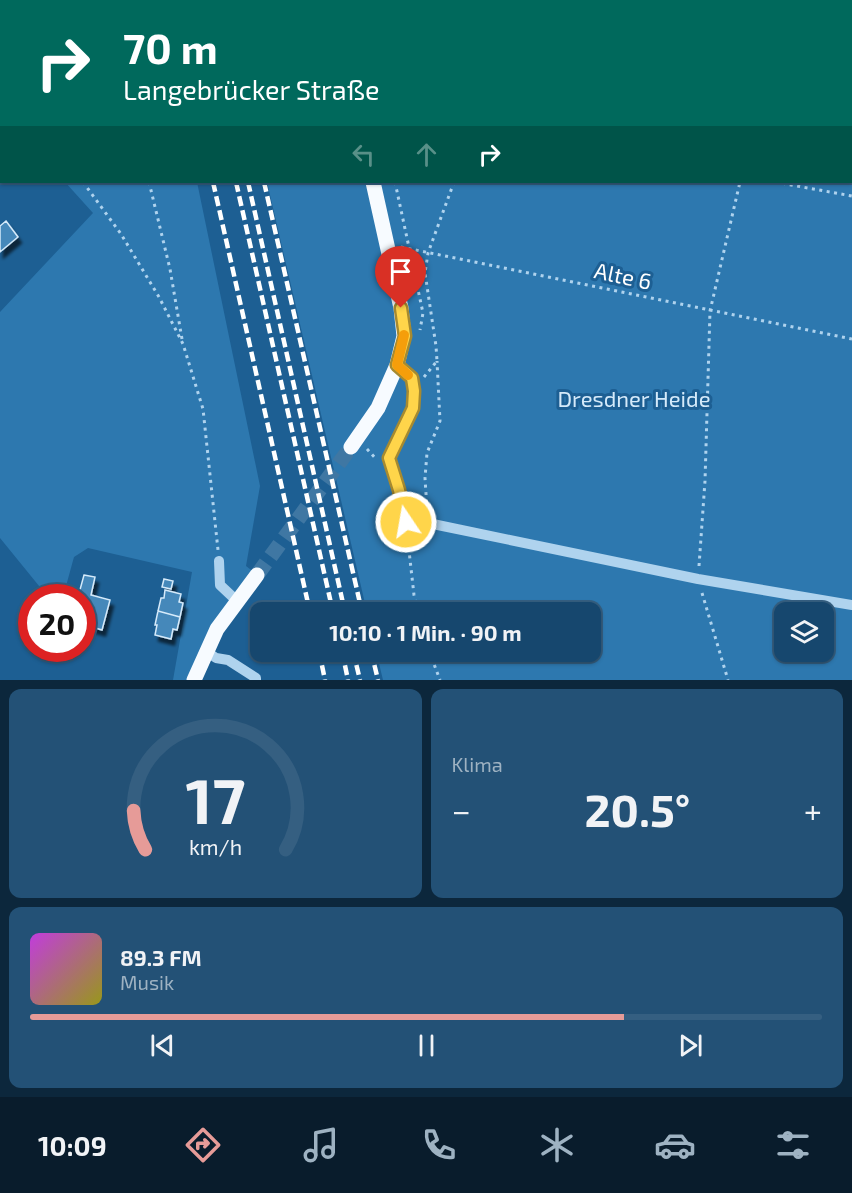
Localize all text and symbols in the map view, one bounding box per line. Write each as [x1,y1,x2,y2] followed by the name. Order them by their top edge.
[123,22,218,72] text: 70 m
[24,24,102,102] icon: right
[123,73,379,105] text: Langebrücker Straße
[347,138,380,171] icon: left
[410,138,443,171] icon: ahead
[473,138,506,171] icon: right
[375,246,426,308] pin
[384,255,417,288] icon: arrive
[592,256,654,294] street label: Alte 6
[558,385,711,411] park label: Dresdner Heide
[374,490,438,554] position arrow
[18,584,96,662] speed limit sign: 20
[774,602,834,662] map controls
[774,602,834,662] button: layers
[329,619,522,645] text: 10:10 · 1 Min. · 90 m
[452,752,503,776] text: Klima
[185,762,245,837] text: 17
[584,782,690,836] text: 20.5°
[452,790,471,830] text: −
[804,790,822,830] text: +
[189,835,242,860] text: km/h
[120,944,202,970] text: 89.3 FM
[120,970,174,994] text: Musik
[146,1029,179,1062] icon: previous
[410,1029,443,1062] icon: pause
[674,1029,707,1062] icon: next
[182,1124,224,1166] icon: directions
[300,1124,342,1166] icon: music
[418,1124,460,1166] icon: phone
[536,1124,578,1166] icon: climate
[654,1124,696,1166] icon: car
[772,1124,814,1166] icon: filters
[38,1129,107,1161] text: 10:09

